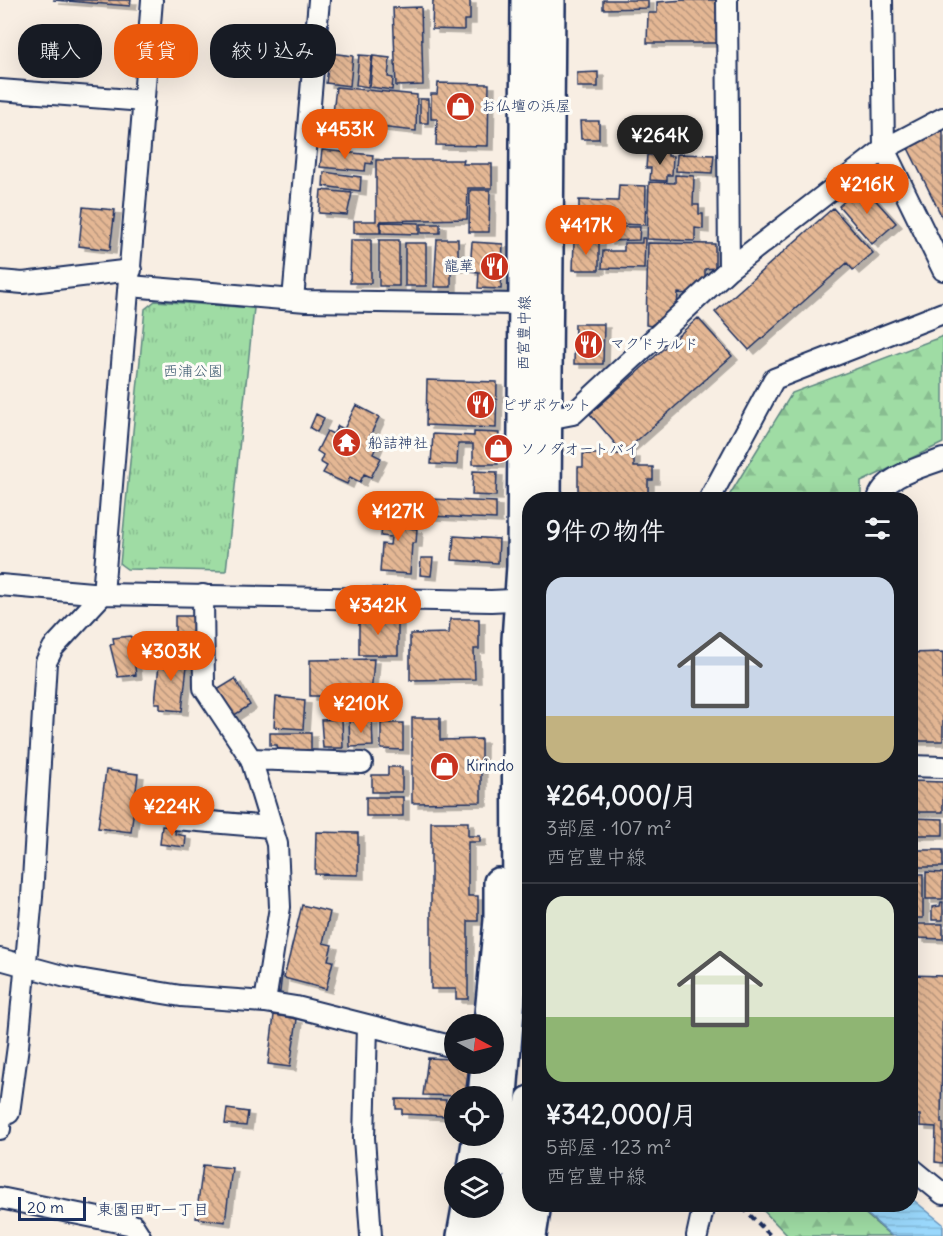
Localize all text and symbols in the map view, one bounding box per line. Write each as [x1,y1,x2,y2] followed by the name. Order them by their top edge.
[18,24,102,78] chip: 購入
[114,24,198,78] chip: 賃貸
[210,24,336,78] chip: 絞り込み
[444,90,476,122] shop icon: お仏壇の浜屋
[481,96,571,115] place label: お仏壇の浜屋
[303,109,387,160] pin: ¥453K
[618,115,702,166] pin: ¥264K
[316,116,374,141] text: ¥453K
[631,122,689,147] text: ¥264K
[825,164,909,215] pin: ¥216K
[840,171,894,196] text: ¥216K
[544,205,628,256] pin: ¥417K
[559,212,613,237] text: ¥417K
[479,250,511,282] restaurant icon: 龍華
[444,256,474,275] place label: 龍華
[513,295,534,371] street label: 西宮豊中線
[573,328,605,360] restaurant icon: マクドナルド
[610,334,699,353] place label: マクドナルド
[163,361,223,380] park label: 西浦公園
[465,389,497,421] restaurant icon: ピザポケット
[502,395,592,414] place label: ピザポケット
[331,427,363,459] temple icon: 船詰神社
[368,433,428,452] place label: 船詰神社
[483,433,515,465] shop icon: ソノダオートバイ
[520,439,639,458] place label: ソノダオートバイ
[356,491,440,542] pin: ¥127K
[372,498,424,523] text: ¥127K
[861,512,894,545] icon: filters
[546,514,665,547] text: 9件の物件
[336,585,420,636] pin: ¥342K
[349,592,407,617] text: ¥342K
[666,616,774,724] icon: home
[129,631,213,682] pin: ¥303K
[141,638,201,663] text: ¥303K
[319,683,403,734] pin: ¥210K
[333,690,389,715] text: ¥210K
[429,750,461,782] shop icon: Kirindo
[466,756,514,775] place label: Kirindo
[546,779,697,812] text: ¥264,000/月
[130,786,214,837] pin: ¥224K
[143,793,201,818] text: ¥224K
[546,815,672,840] text: 3部屋 · 107 m²
[546,844,646,869] text: 西宮豊中線
[666,935,774,1043] icon: home
[444,1014,504,1074] north arrow
[444,1014,504,1218] map controls
[444,1086,504,1146] button: locate
[546,1098,697,1131] text: ¥342,000/月
[546,1134,672,1159] text: 5部屋 · 123 m²
[444,1158,504,1218] button: layers
[546,1163,646,1188] text: 西宮豊中線
[18,1194,86,1222] scale bar
[27,1197,64,1217] text: 20 m
[97,1199,209,1219] district label: 東園田町一丁目

